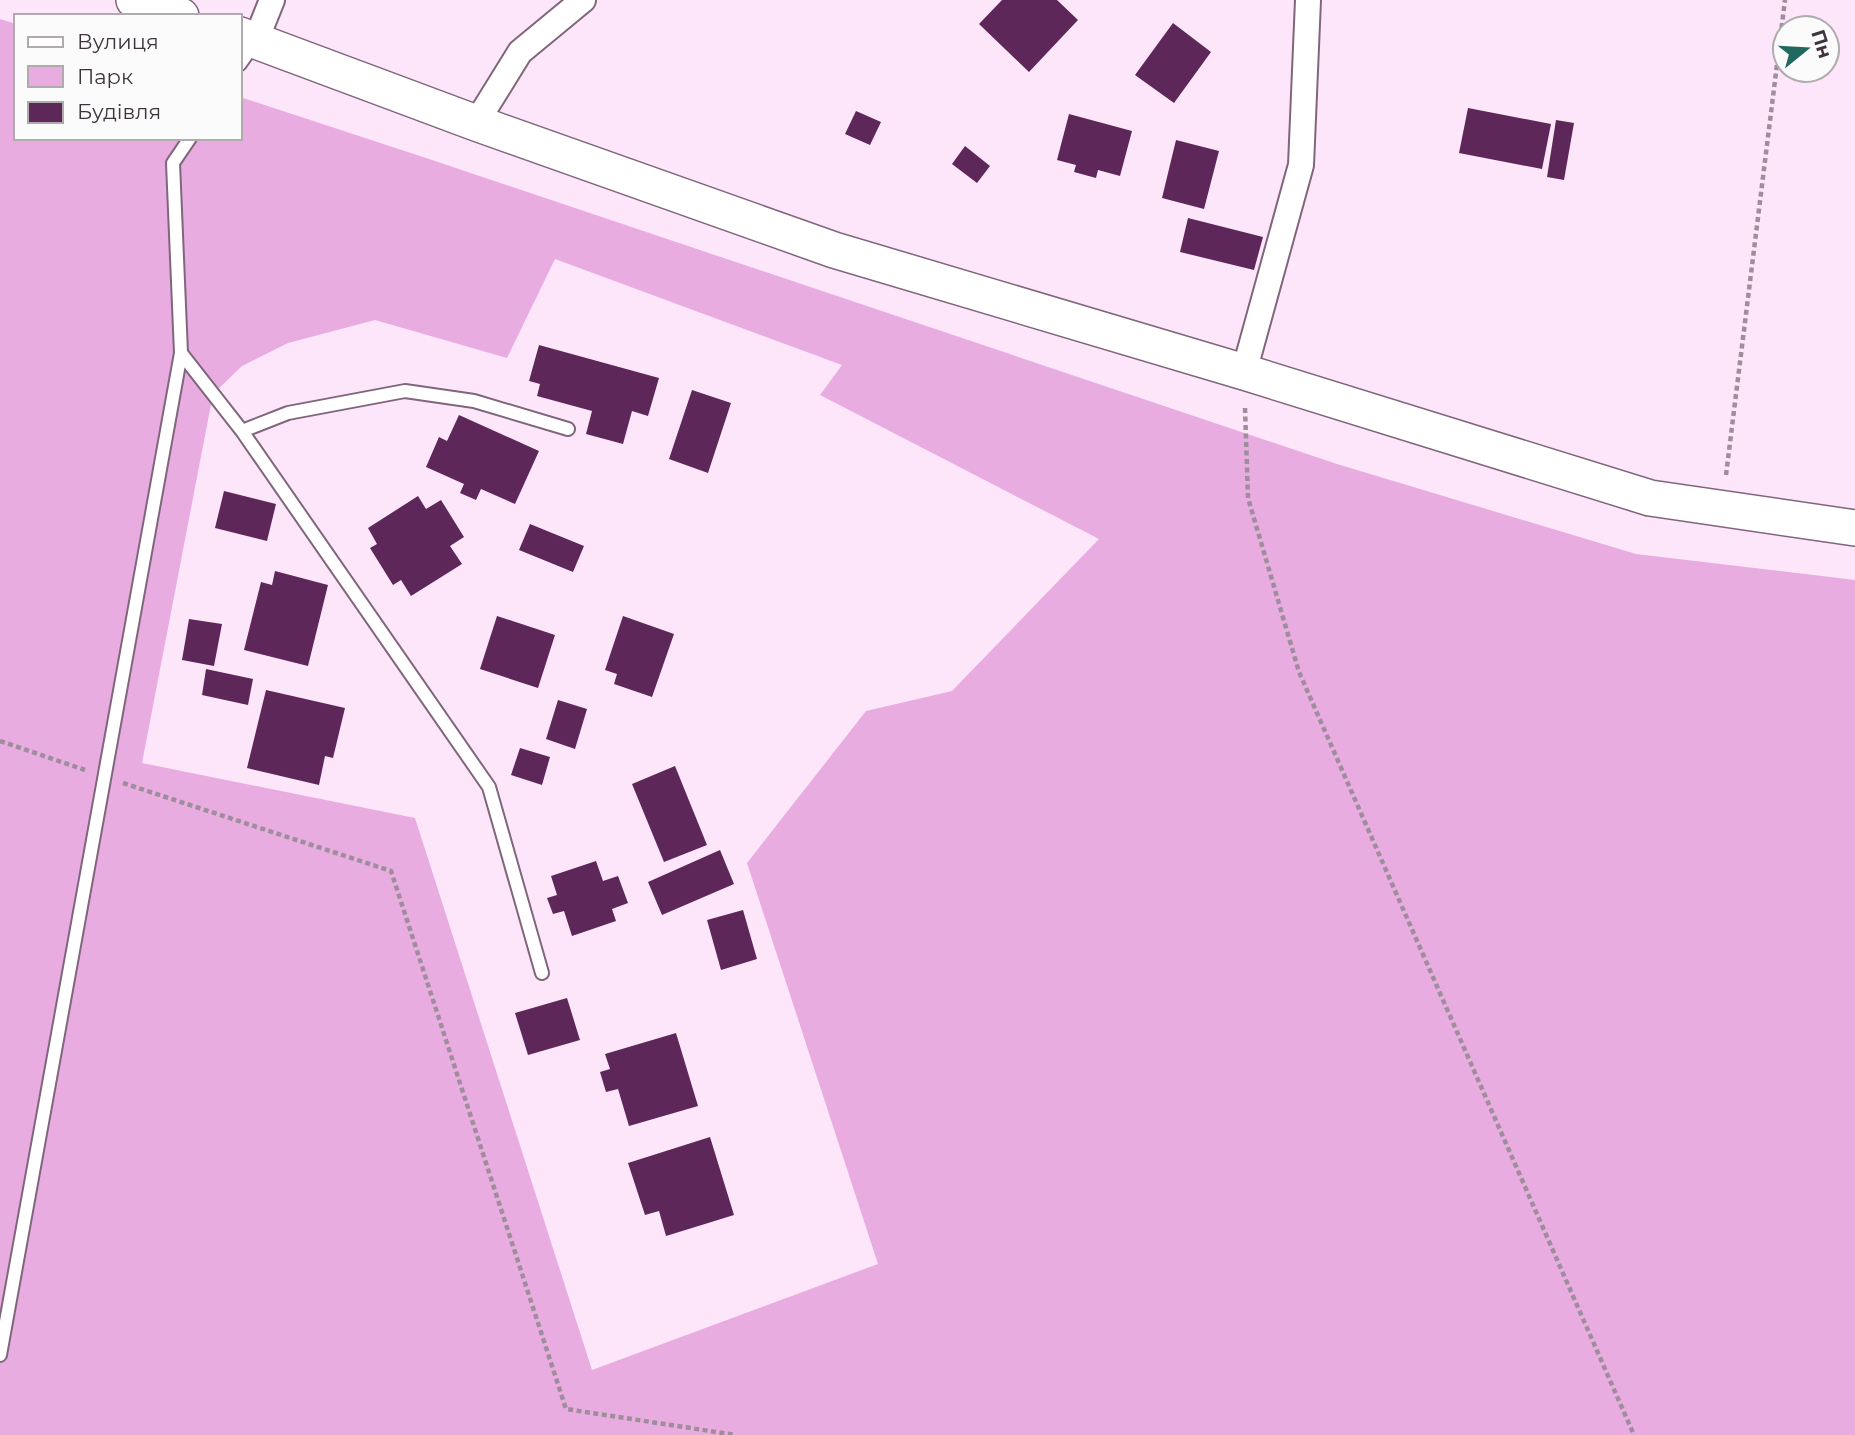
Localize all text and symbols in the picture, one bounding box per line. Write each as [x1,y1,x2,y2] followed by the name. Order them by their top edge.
[14,14,242,140] legend
[1771,14,1841,84] north arrow
[1806,27,1837,61] text: Пн
[77,29,159,54] text: Вулиця
[77,64,133,89] text: Парк
[77,99,161,124] text: Будівля

